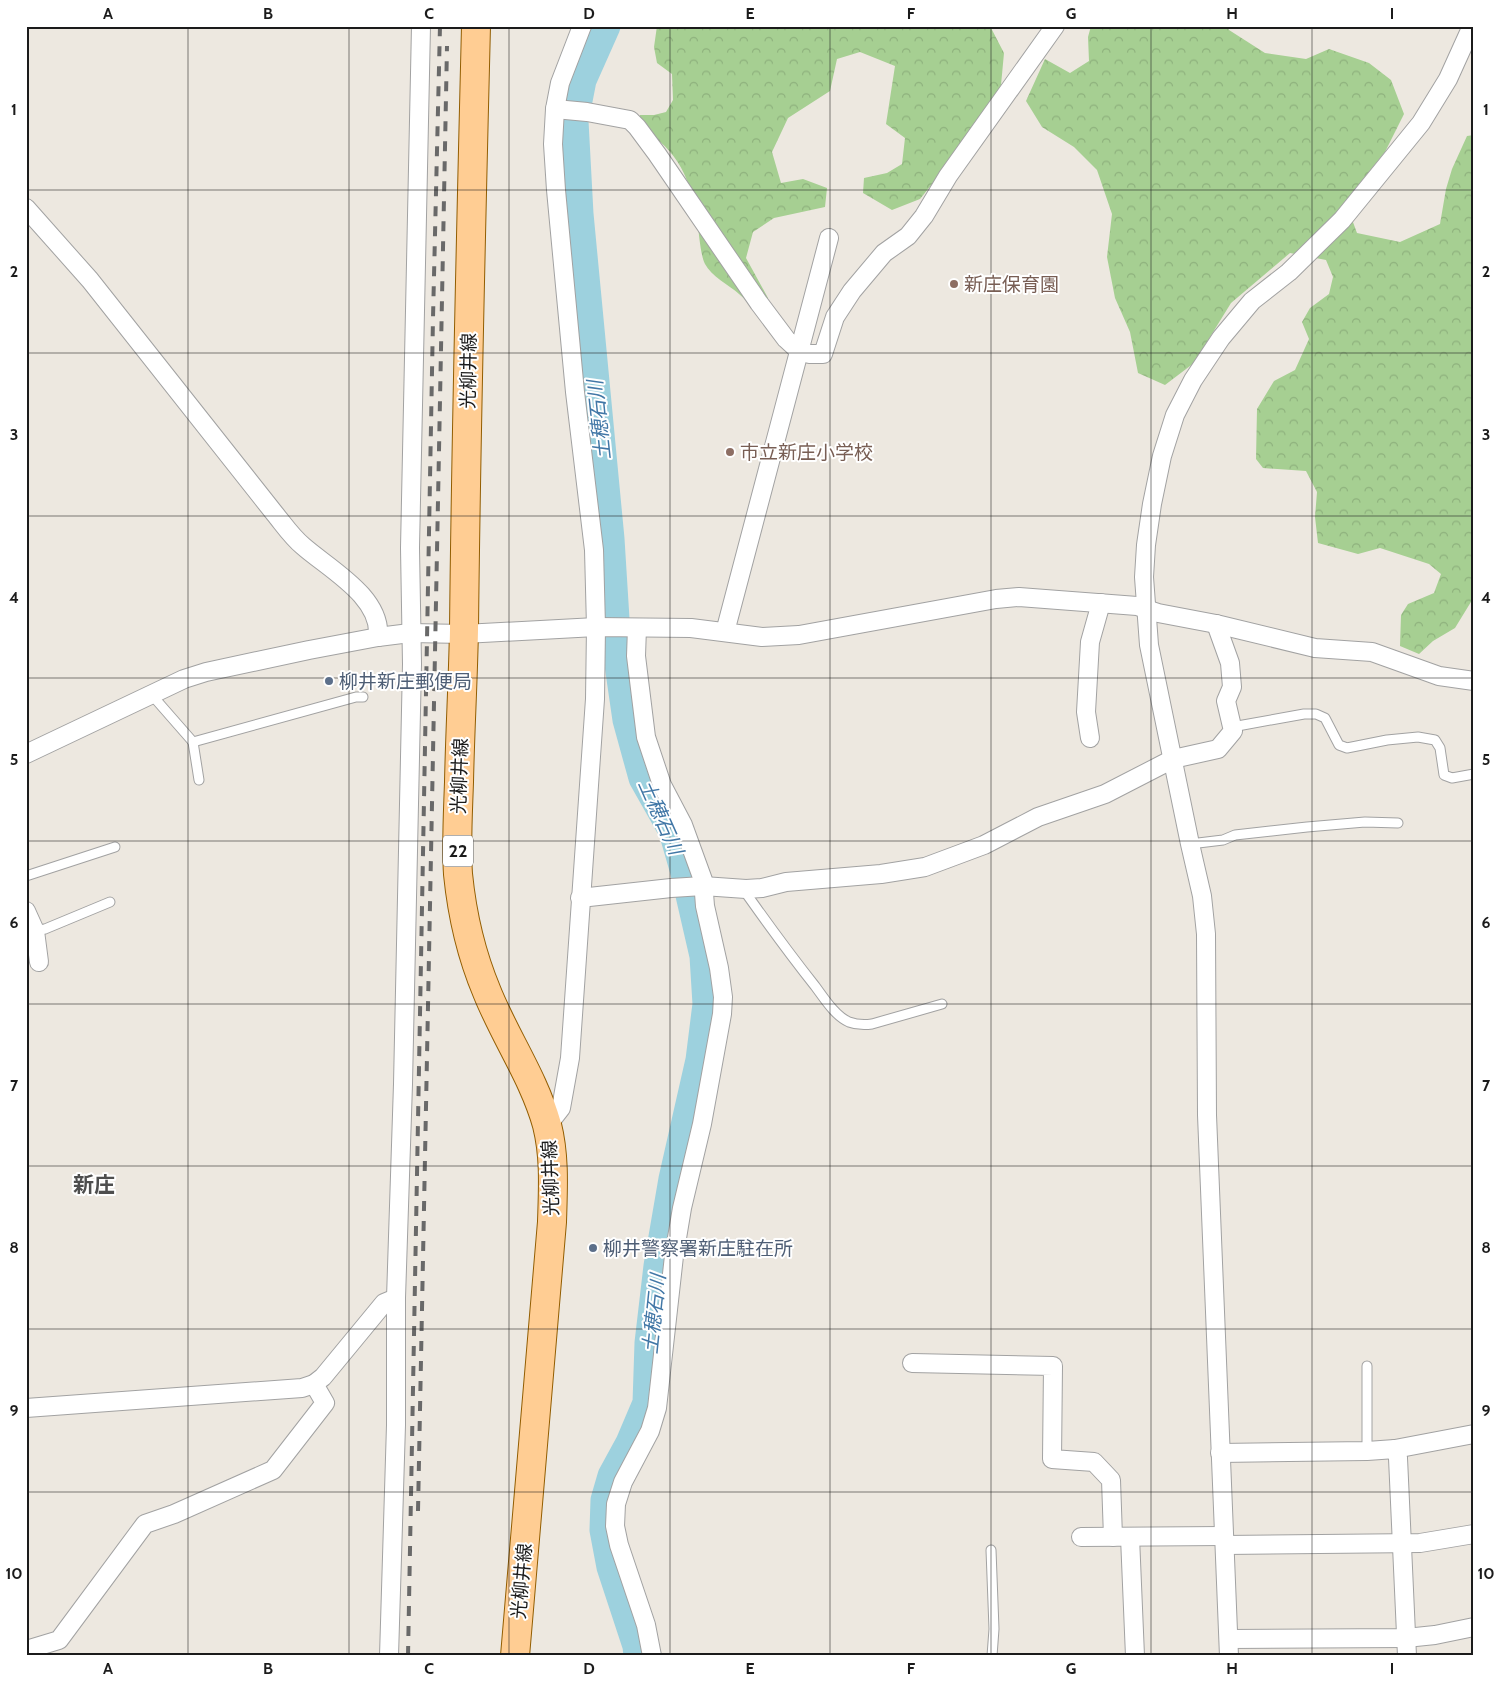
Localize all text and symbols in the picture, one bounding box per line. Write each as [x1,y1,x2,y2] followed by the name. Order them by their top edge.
[103,4,113,23] text: A
[263,4,273,23] text: B
[424,4,434,23] text: C
[583,4,595,23] text: D
[745,4,755,23] text: E
[907,4,916,23] text: F
[1066,4,1076,23] text: G
[1226,4,1238,23] text: H
[1390,4,1394,23] text: I
[11,100,17,119] text: 1
[1483,100,1489,119] text: 1
[10,262,18,281] text: 2
[1482,262,1490,281] text: 2
[964,273,1059,296] place label: 新庄保育園
[948,278,960,290] marker: 新庄保育園
[456,333,481,409] street label: 光柳井線
[583,377,615,461] water label: 土穂石川
[10,425,18,444] text: 3
[1482,425,1490,444] text: 3
[740,441,873,464] place label: 市立新庄小学校
[724,446,736,458] marker: 市立新庄小学校
[9,588,19,607] text: 4
[1481,588,1491,607] text: 4
[339,670,472,693] place label: 柳井新庄郵便局
[323,675,335,687] marker: 柳井新庄郵便局
[447,738,472,814] street label: 光柳井線
[10,750,18,769] text: 5
[1482,750,1490,769] text: 5
[634,776,689,860] water label: 土穂石川
[443,836,473,866] road number: 22
[10,913,19,932] text: 6
[1482,913,1491,932] text: 6
[10,1076,19,1095] text: 7
[1482,1076,1491,1095] text: 7
[538,1140,563,1216] street label: 光柳井線
[73,1172,115,1197] district label: 新庄
[603,1237,793,1260] place label: 柳井警察署新庄駐在所
[9,1238,19,1257] text: 8
[1481,1238,1491,1257] text: 8
[587,1242,599,1254] marker: 柳井警察署新庄駐在所
[638,1271,670,1355] water label: 土穂石川
[10,1401,19,1420] text: 9
[1482,1401,1491,1420] text: 9
[507,1542,536,1620] street label: 光柳井線
[5,1564,23,1583] text: 10
[1477,1564,1495,1583] text: 10
[103,1659,113,1678] text: A
[263,1659,273,1678] text: B
[424,1659,434,1678] text: C
[583,1659,595,1678] text: D
[745,1659,755,1678] text: E
[907,1659,916,1678] text: F
[1066,1659,1076,1678] text: G
[1226,1659,1238,1678] text: H
[1390,1659,1394,1678] text: I

